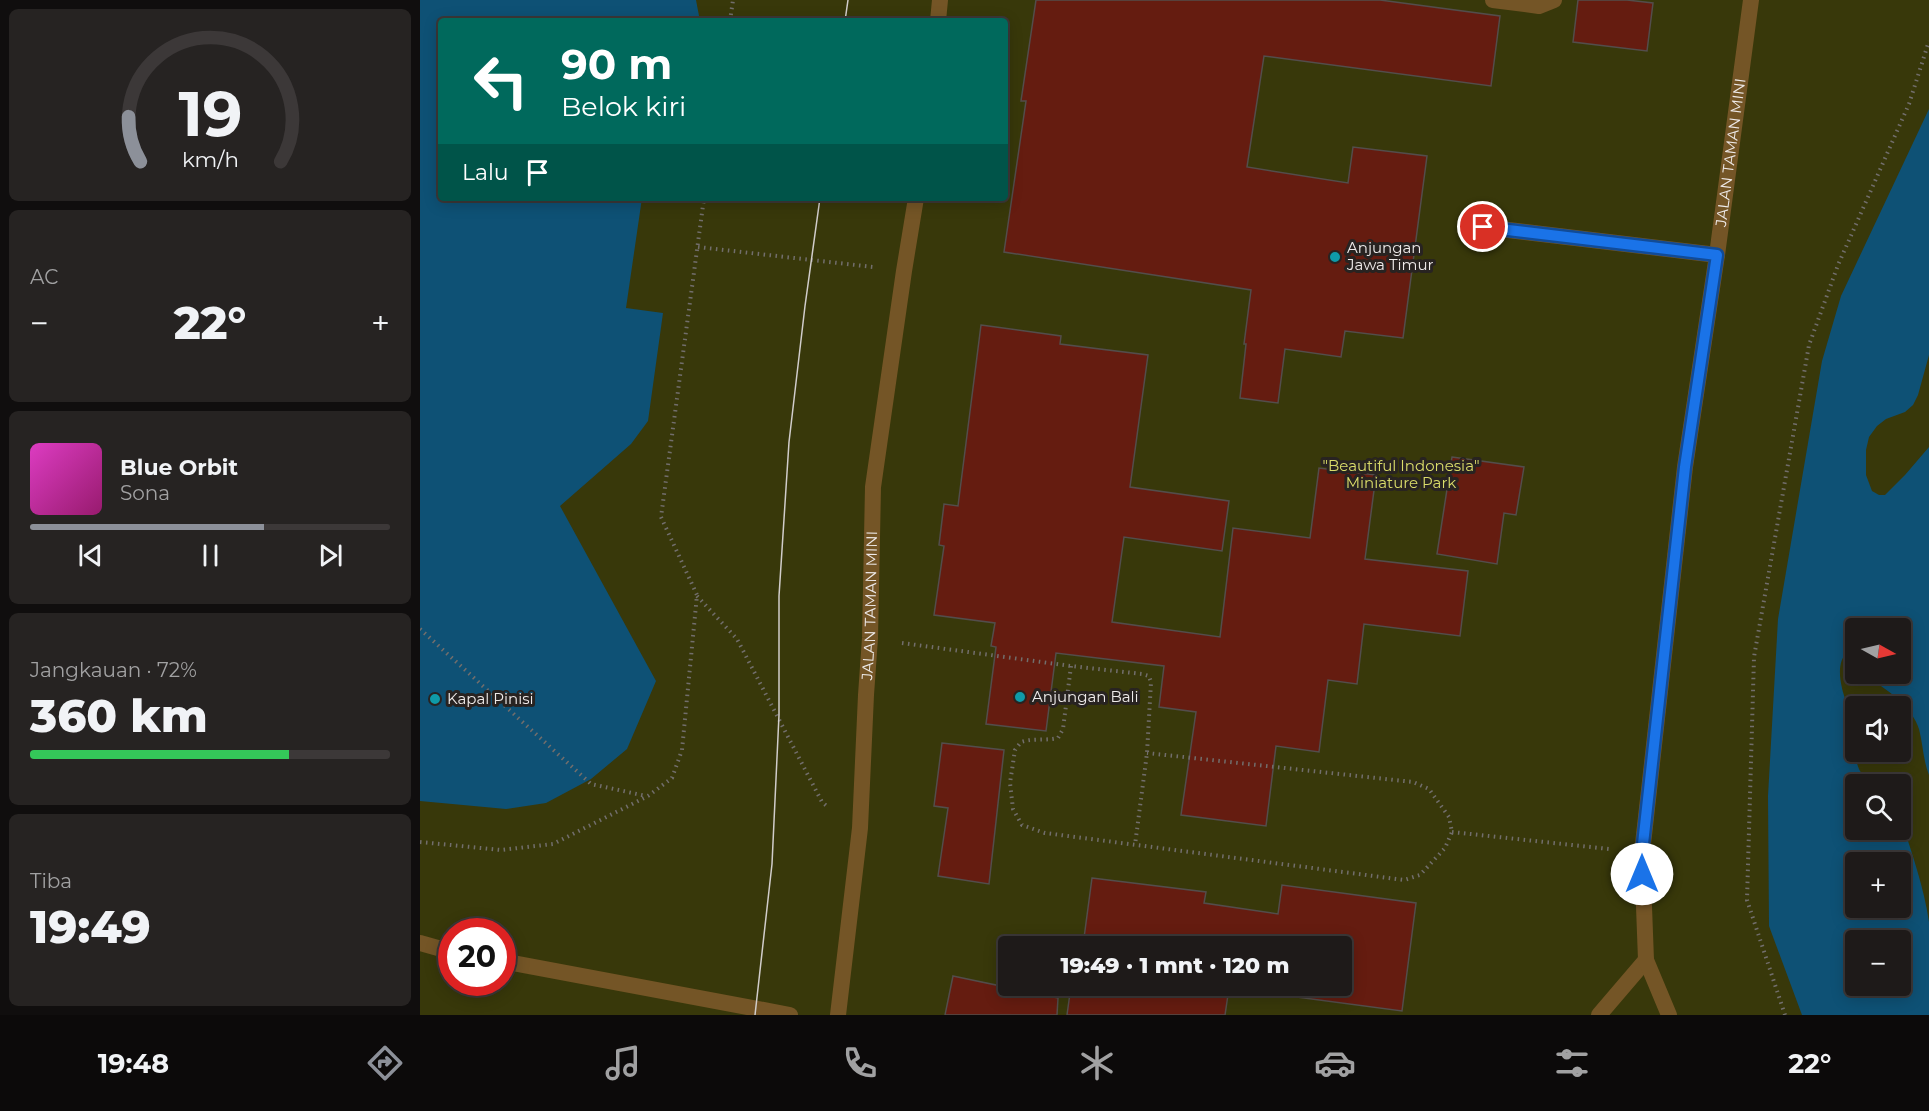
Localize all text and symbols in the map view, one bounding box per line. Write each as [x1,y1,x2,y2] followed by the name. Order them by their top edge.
[561,38,672,90] text: 90 m
[462,42,540,120] icon: left
[178,76,242,152] text: 19
[1711,77,1749,229] street label: JALAN TAMAN MINI
[561,90,686,123] text: Belok kiri
[181,146,239,172] text: km/h
[521,156,554,189] icon: arrive
[462,159,509,186] text: Lalu
[1457,201,1508,252] pin
[1466,210,1499,243] icon: arrive
[1346,238,1434,274] place label: Anjungan Jawa Timur
[1328,250,1342,264] marker: Anjungan Jawa Timur
[30,265,58,289] text: AC
[174,295,246,350] text: 22°
[30,303,49,343] text: −
[371,303,390,343] text: +
[120,454,238,481] text: Blue Orbit
[1322,456,1480,492] park label: "Beautiful Indonesia" Miniature Park
[120,481,170,505] text: Sona
[857,531,881,682] street label: JALAN TAMAN MINI
[74,539,107,572] icon: previous
[194,539,227,572] icon: pause
[314,539,347,572] icon: next
[1845,618,1911,684] north arrow
[1845,618,1911,996] map controls
[30,658,197,682] text: Jangkauan · 72%
[1032,687,1139,706] place label: Anjungan Bali
[30,688,208,743] text: 360 km
[447,689,534,708] place label: Kapal Pinisi
[1013,690,1027,704] marker: Anjungan Bali
[428,692,442,706] marker: Kapal Pinisi
[1845,696,1911,762] button: sound
[1845,774,1911,840] button: search
[1610,842,1674,906] position arrow
[1845,852,1911,918] button: +
[30,869,72,893] text: Tiba
[30,899,151,954] text: 19:49
[438,918,516,996] speed limit sign: 20
[1845,930,1911,996] button: −
[1061,952,1289,979] text: 19:49 · 1 mnt · 120 m
[364,1042,406,1084] icon: directions
[602,1042,644,1084] icon: music
[839,1042,881,1084] icon: phone
[1076,1042,1118,1084] icon: climate
[1314,1042,1356,1084] icon: car
[1551,1042,1593,1084] icon: filters
[98,1047,169,1080] text: 19:48
[1788,1047,1831,1080] text: 22°

